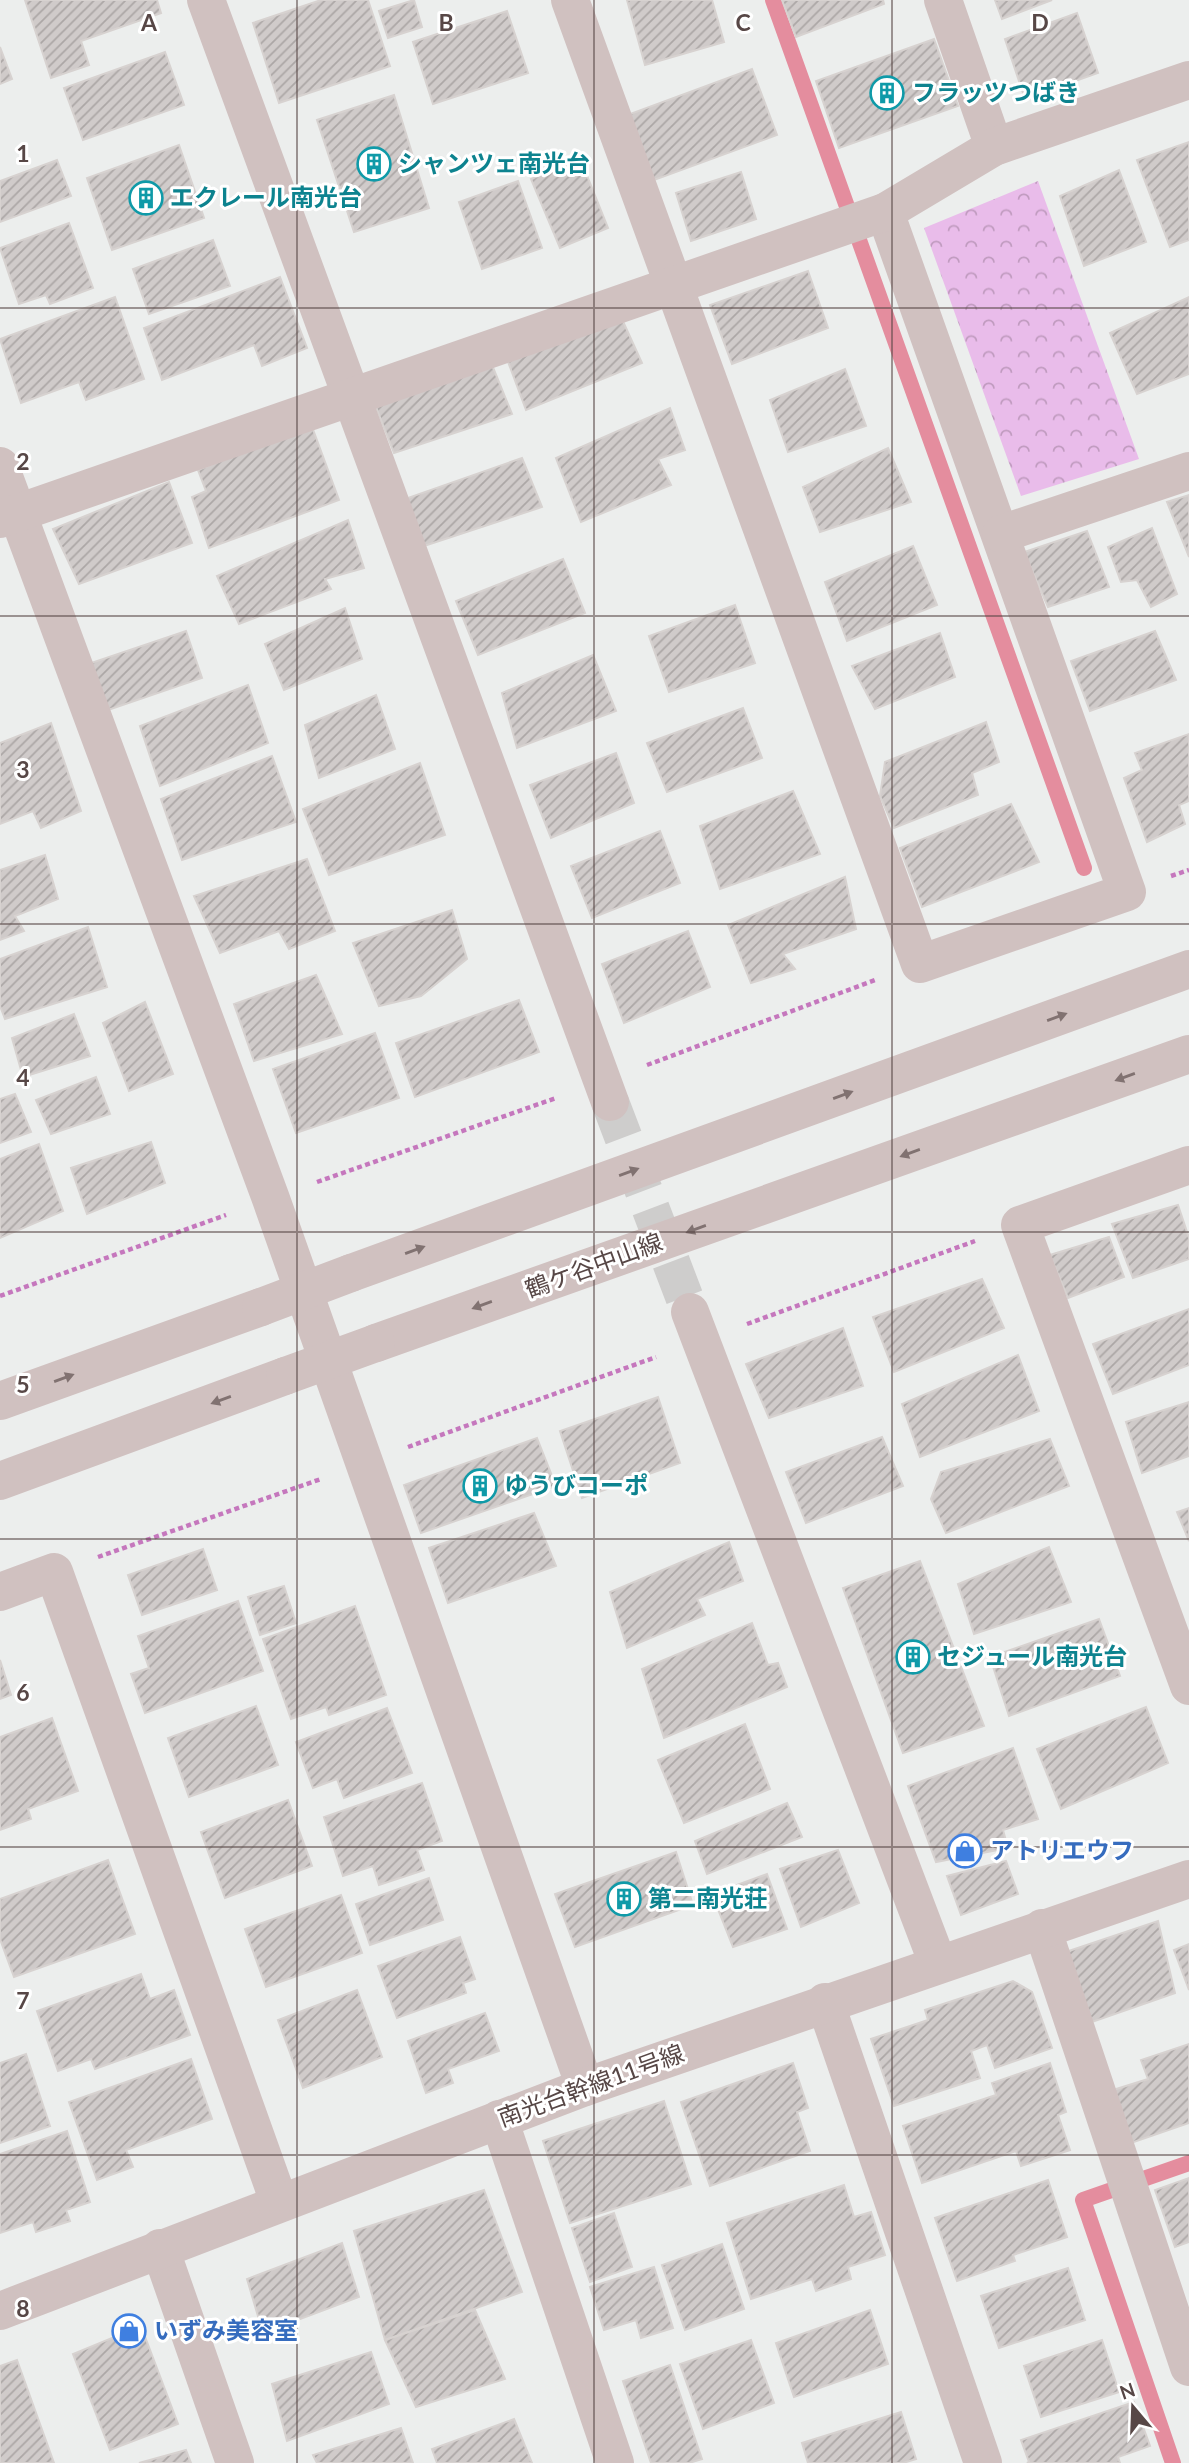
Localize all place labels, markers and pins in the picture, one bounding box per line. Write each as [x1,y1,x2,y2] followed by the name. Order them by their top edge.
[868,74,906,112] building icon: フラッツつばき
[912,77,1080,106] place label: フラッツつばき
[355,145,393,183] building icon: シャンツェ南光台
[398,148,590,177] place label: シャンツェ南光台
[127,179,165,217] building icon: エクレール南光台
[170,182,362,211] place label: エクレール南光台
[461,1467,499,1505] building icon: ゆうびコーポ
[504,1470,648,1499] place label: ゆうびコーポ
[894,1638,932,1676] building icon: セジュール南光台
[937,1641,1127,1670] place label: セジュール南光台
[946,1832,984,1870] shop icon: アトリエウフ
[990,1835,1134,1864] place label: アトリエウフ
[605,1880,643,1918] building icon: 第二南光荘
[648,1883,768,1912] place label: 第二南光荘
[110,2312,148,2350] shop icon: いずみ美容室
[154,2315,298,2344] place label: いずみ美容室

